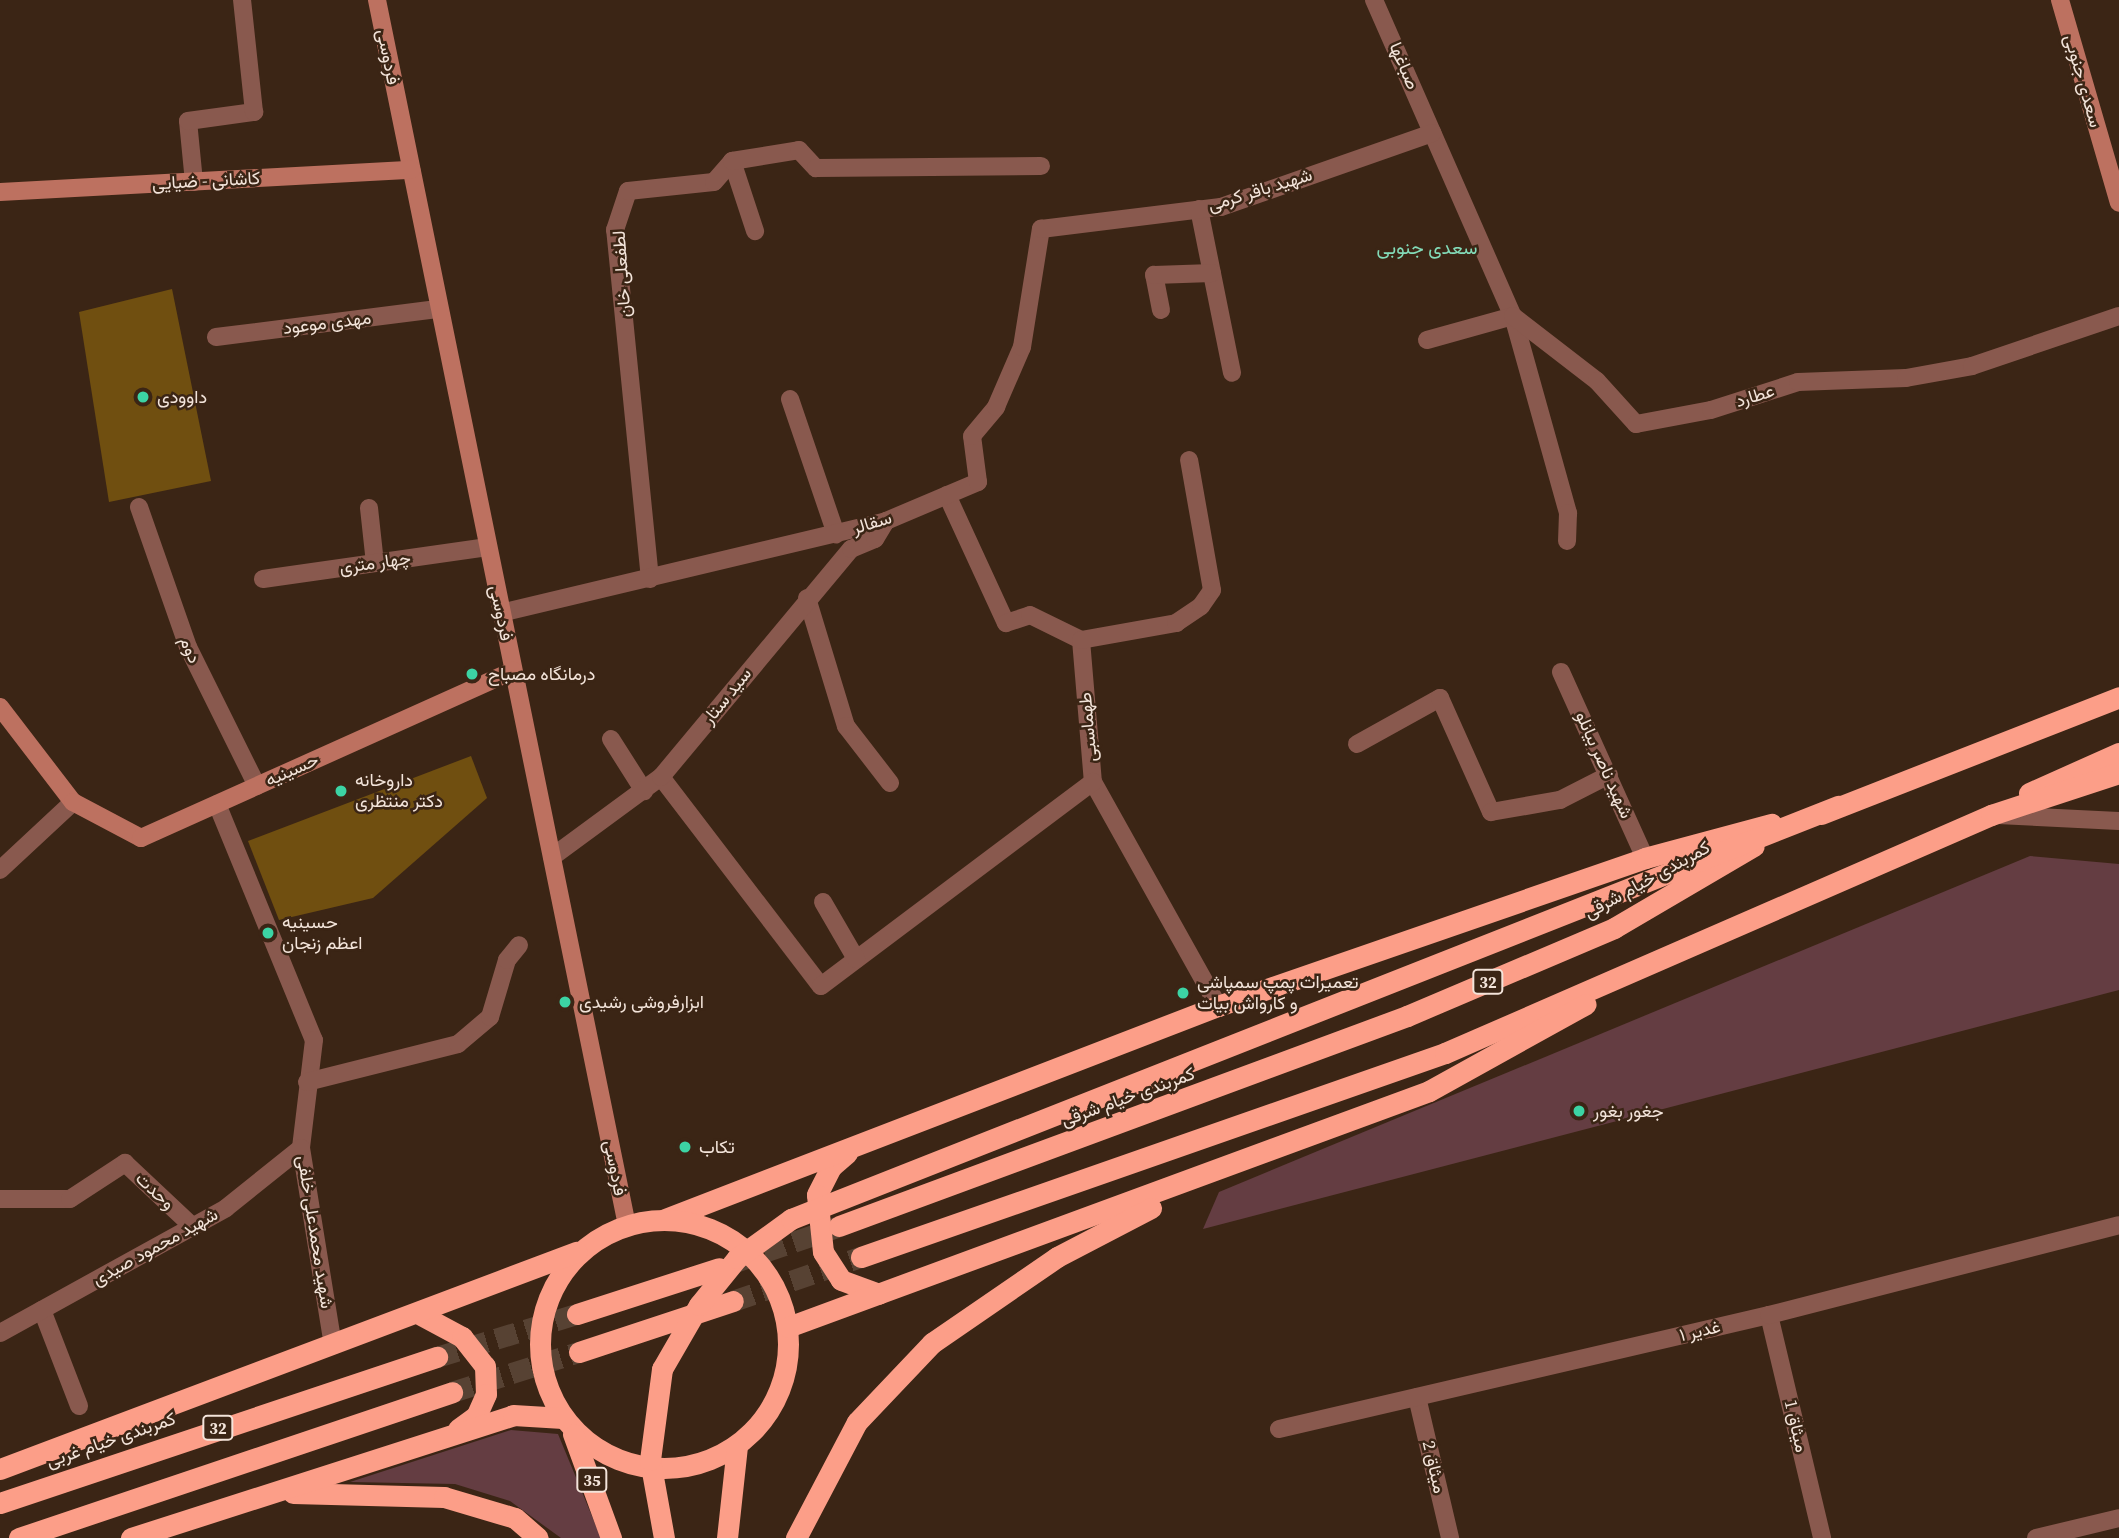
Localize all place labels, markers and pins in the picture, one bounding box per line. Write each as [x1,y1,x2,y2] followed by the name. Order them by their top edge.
[157,386,207,408] place label: داوودی
[135,389,151,405] marker: داوودی
[488,663,595,685] place label: درمانگاه مصباح
[462,664,482,684] marker: درمانگاه مصباح
[355,770,443,812] place label: داروخانه دکتر منتظری
[333,783,349,799] marker: داروخانه دکتر منتظری
[282,912,363,954] place label: حسینیه اعظم زنجان
[260,925,276,941] marker: حسینیه اعظم زنجان
[1197,972,1359,1014] place label: تعمیرات پمپ سمپاشی و کارواش بیات
[1175,985,1191,1001] marker: تعمیرات پمپ سمپاشی و کارواش بیات
[579,991,704,1013] place label: ابزارفروشی رشیدی
[557,994,573,1010] marker: ابزارفروشی رشیدی
[1593,1100,1663,1122] place label: جغور بغور
[1571,1103,1587,1119] marker: جغور بغور
[699,1136,735,1158] place label: تکاب
[677,1139,693,1155] marker: تکاب

